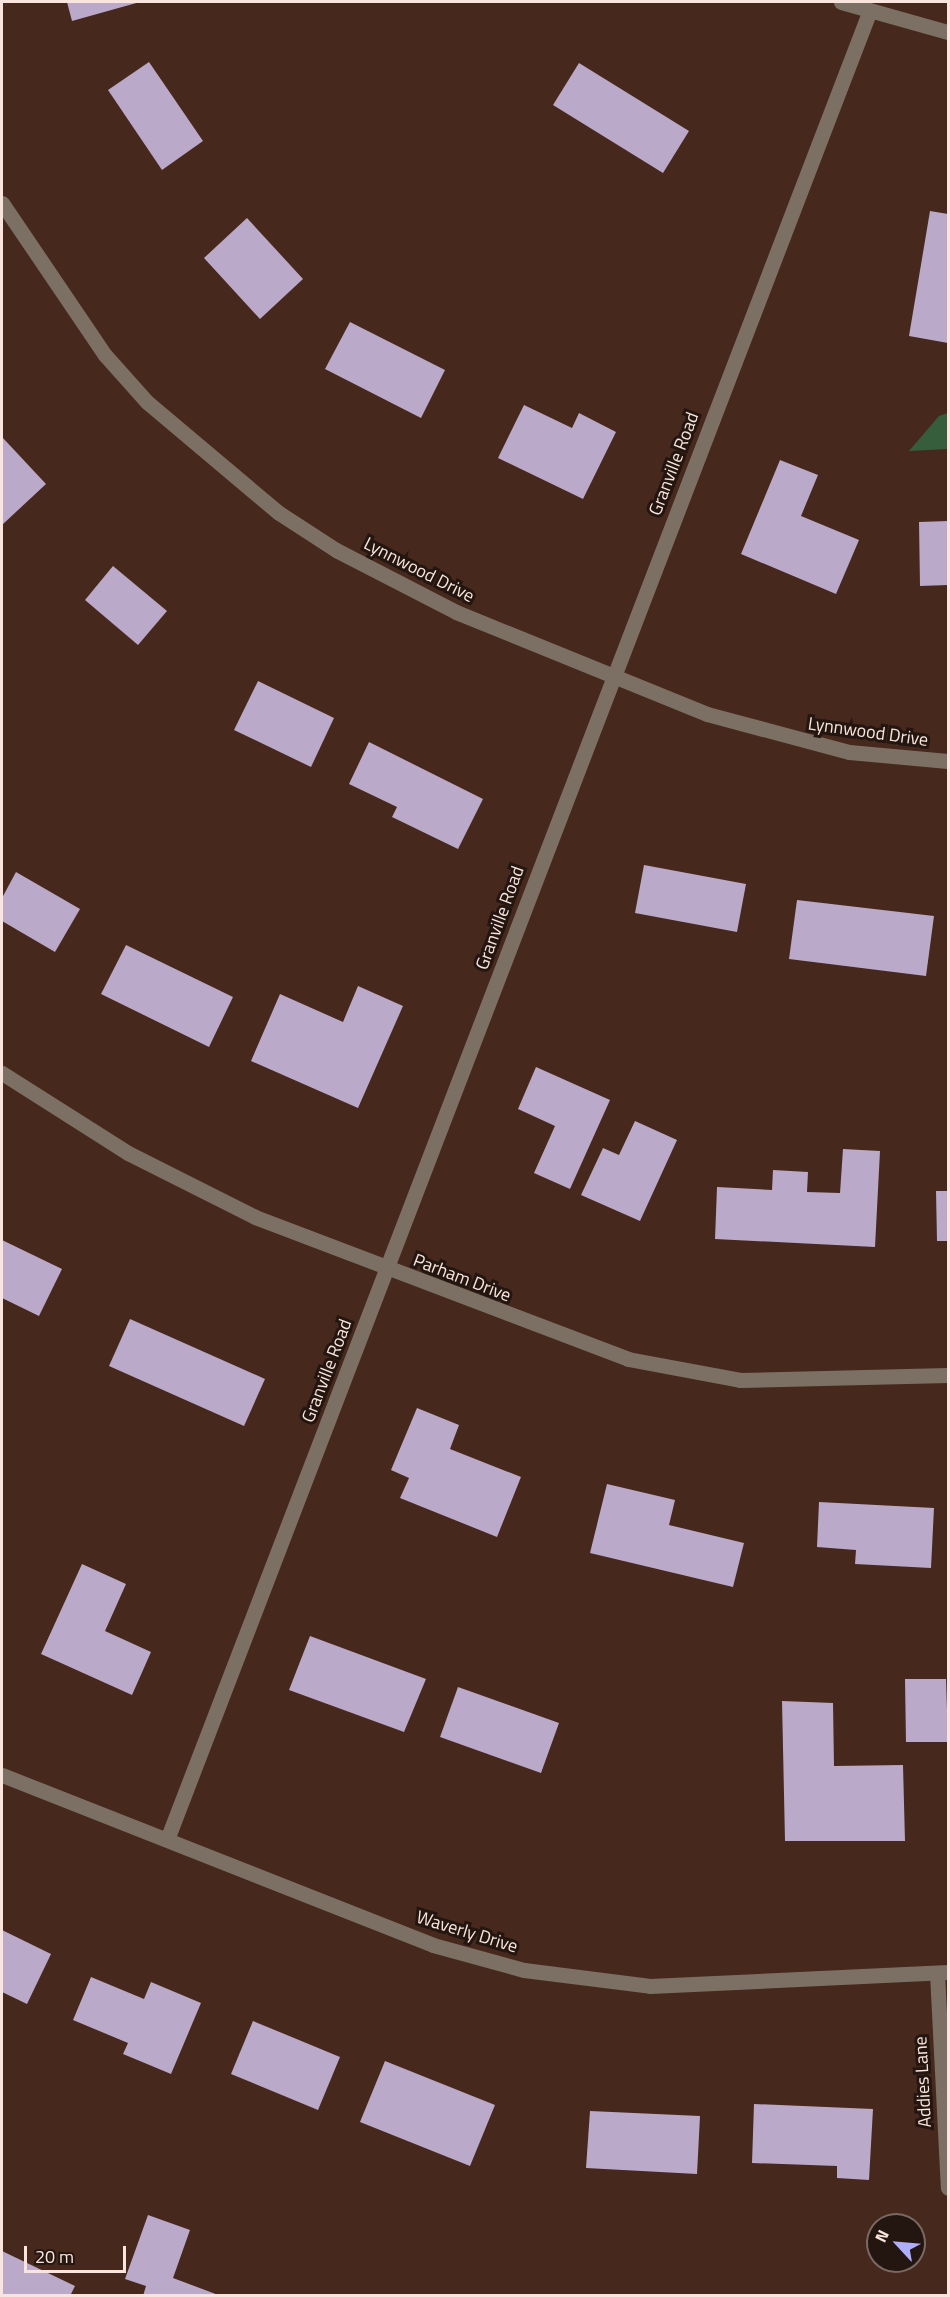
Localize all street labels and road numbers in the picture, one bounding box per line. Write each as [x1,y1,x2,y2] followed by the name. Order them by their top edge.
[644,409,704,519] street label: Granville Road
[360,533,478,607] street label: Lynnwood Drive
[806,713,930,751] street label: Lynnwood Drive
[471,863,529,973] street label: Granville Road
[410,1249,514,1307] street label: Parham Drive
[297,1316,357,1426] street label: Granville Road
[414,1906,520,1958] street label: Waverly Drive
[910,2036,936,2128] street label: Addies Lane

